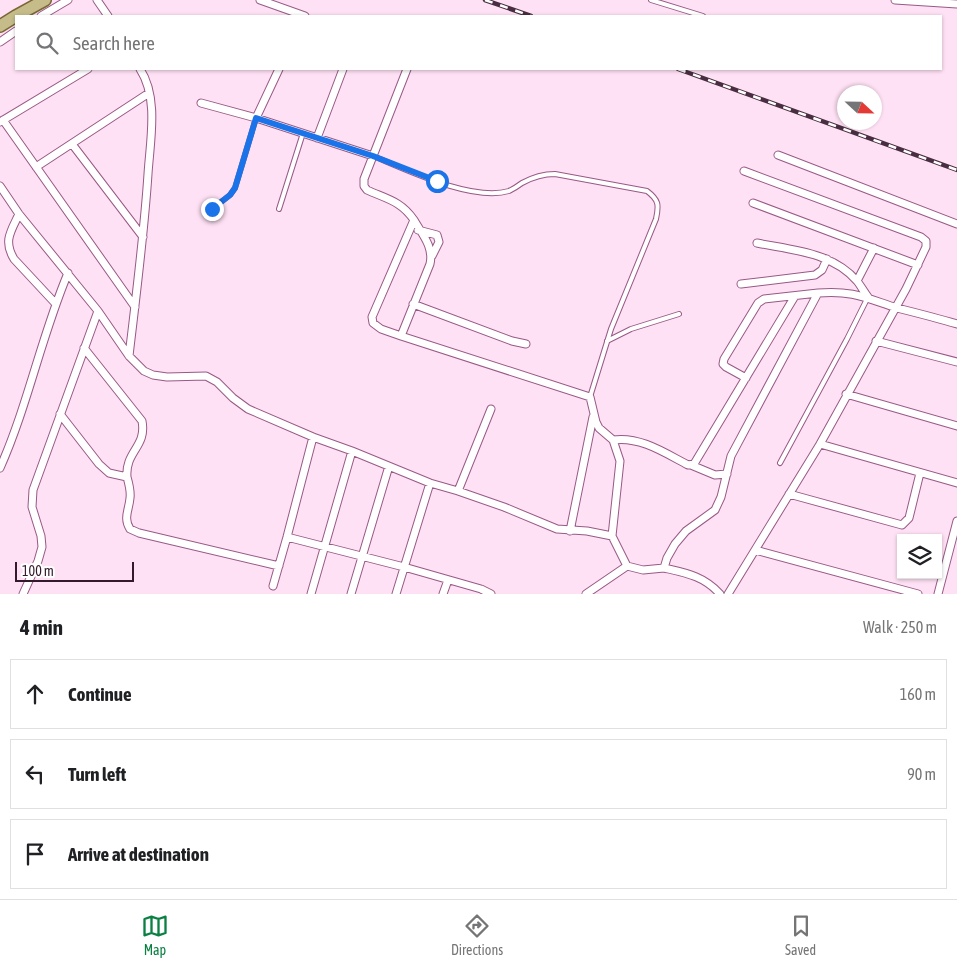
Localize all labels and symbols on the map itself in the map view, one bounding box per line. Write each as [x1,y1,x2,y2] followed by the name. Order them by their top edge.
[837,85,882,130] north arrow
[426,170,449,193] route start
[201,198,224,221] route end
[15,559,134,582] scale bar

